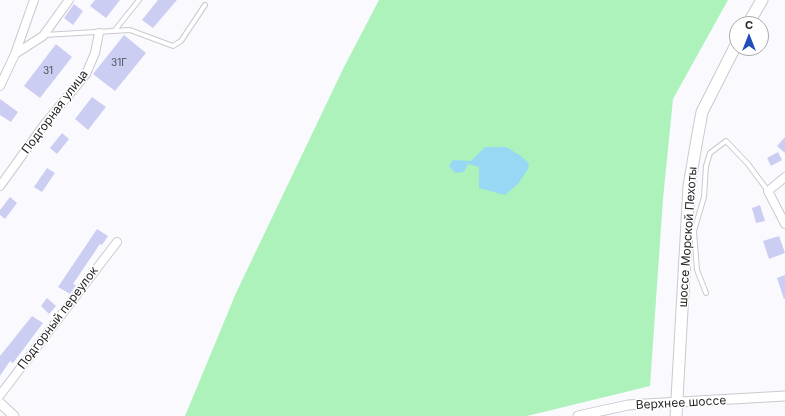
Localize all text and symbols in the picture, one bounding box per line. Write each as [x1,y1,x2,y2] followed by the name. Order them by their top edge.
[729,16,769,56] north arrow
[745,18,753,32] text: С
[111,57,127,69] house number: 31Г
[43,65,53,77] house number: 31
[19,67,91,157] street label: Подгорная улица
[676,166,700,308] street label: шоссе Морской Пехоты
[15,264,101,372] street label: Подгорный переулок
[635,393,727,413] street label: Верхнее шоссе

